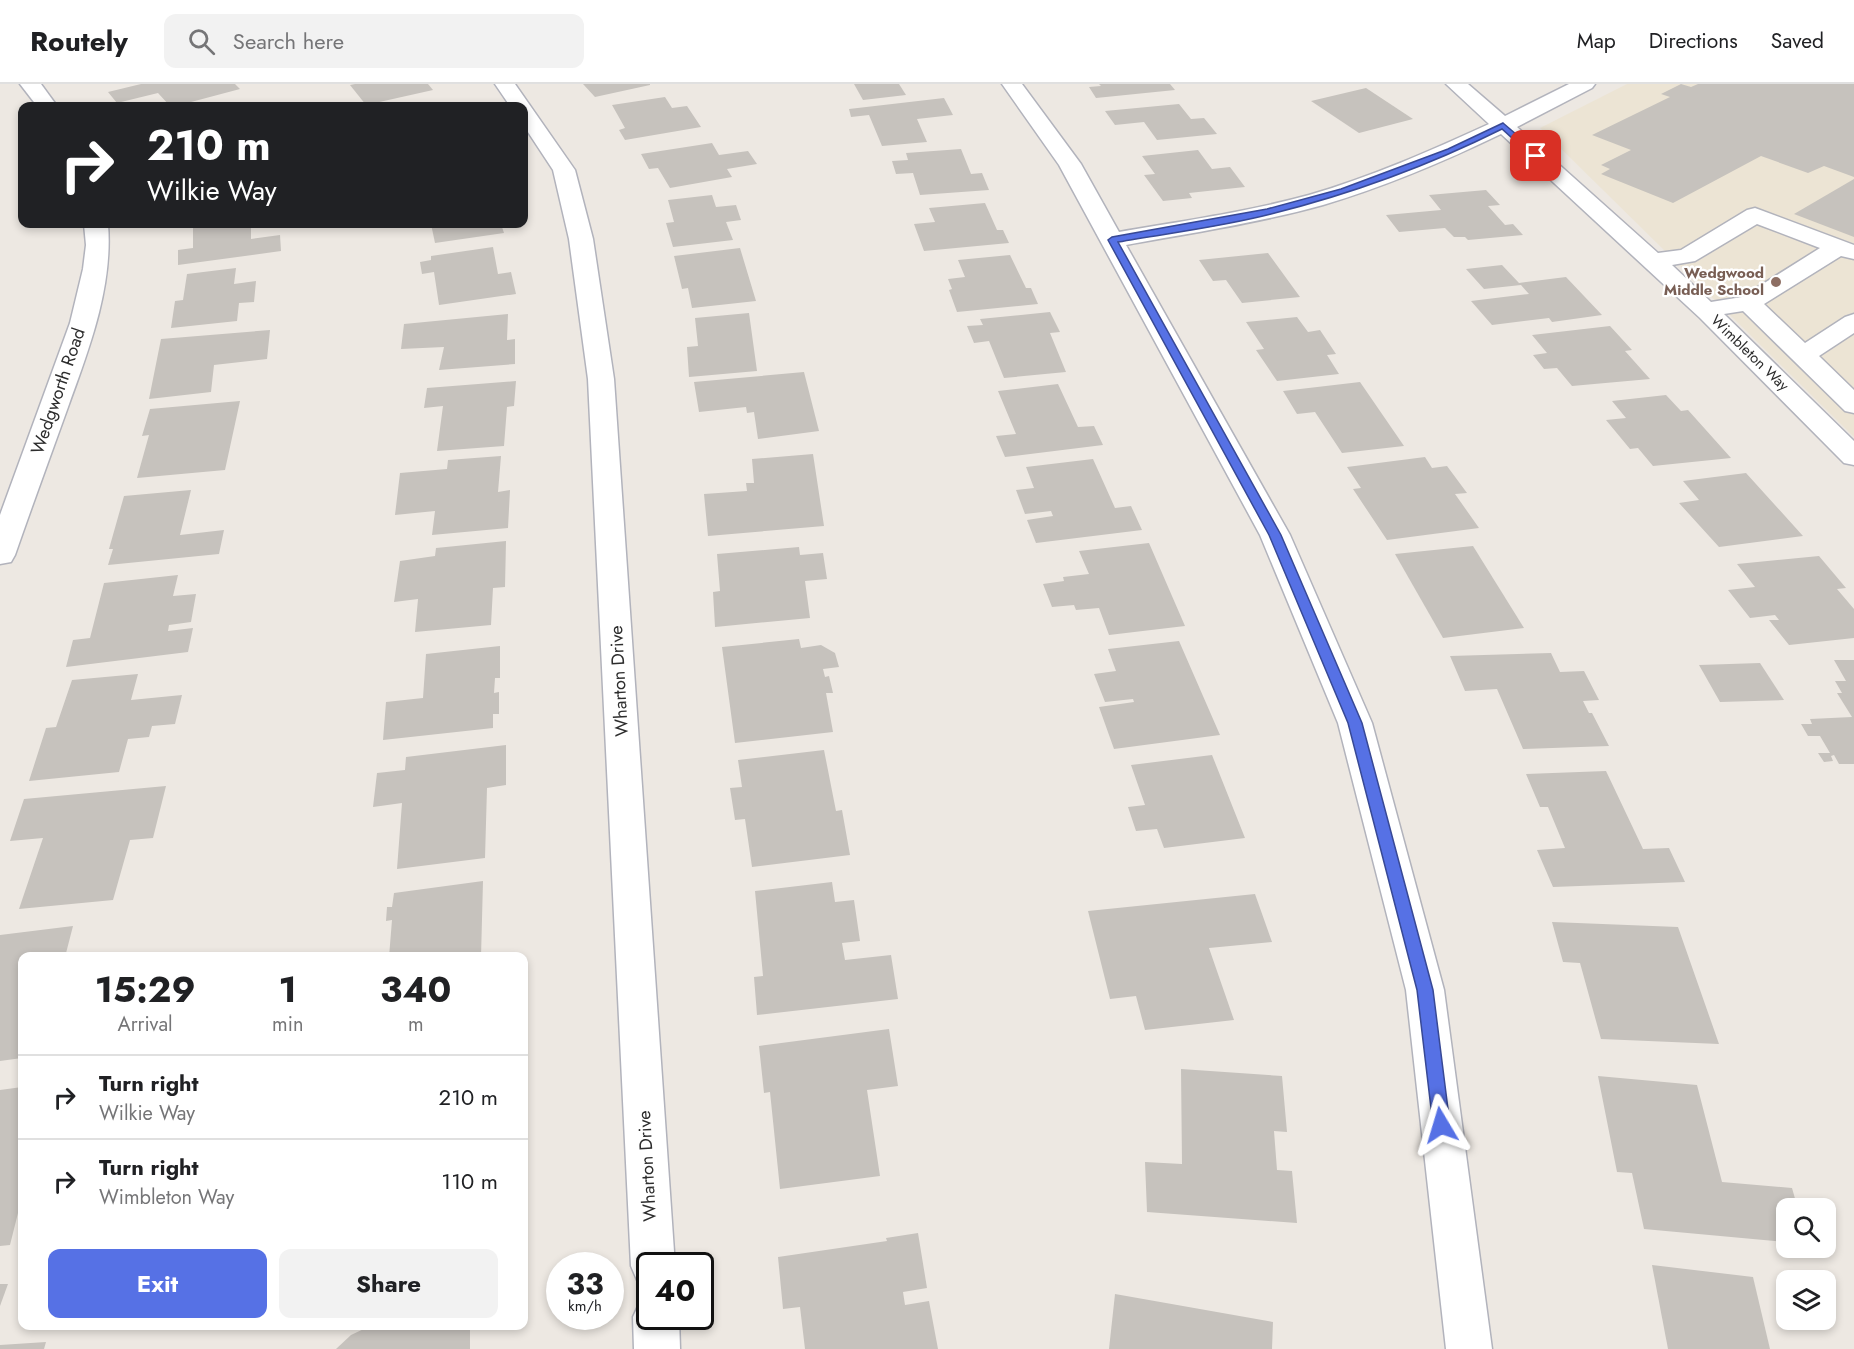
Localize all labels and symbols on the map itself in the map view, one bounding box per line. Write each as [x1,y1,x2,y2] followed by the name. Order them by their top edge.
[1510,130,1561,181] pin
[1664,262,1764,301] place label: Wedgwood Middle School
[1769,275,1783,289] marker: Wedgwood Middle School
[1706,310,1794,396] street label: Wimbleton Way
[24,324,92,458] street label: Wedgworth Road
[603,625,635,737] street label: Wharton Drive
[1409,1093,1473,1157] position arrow
[631,1110,663,1222] street label: Wharton Drive
[636,1252,714,1330] speed limit sign: 40

